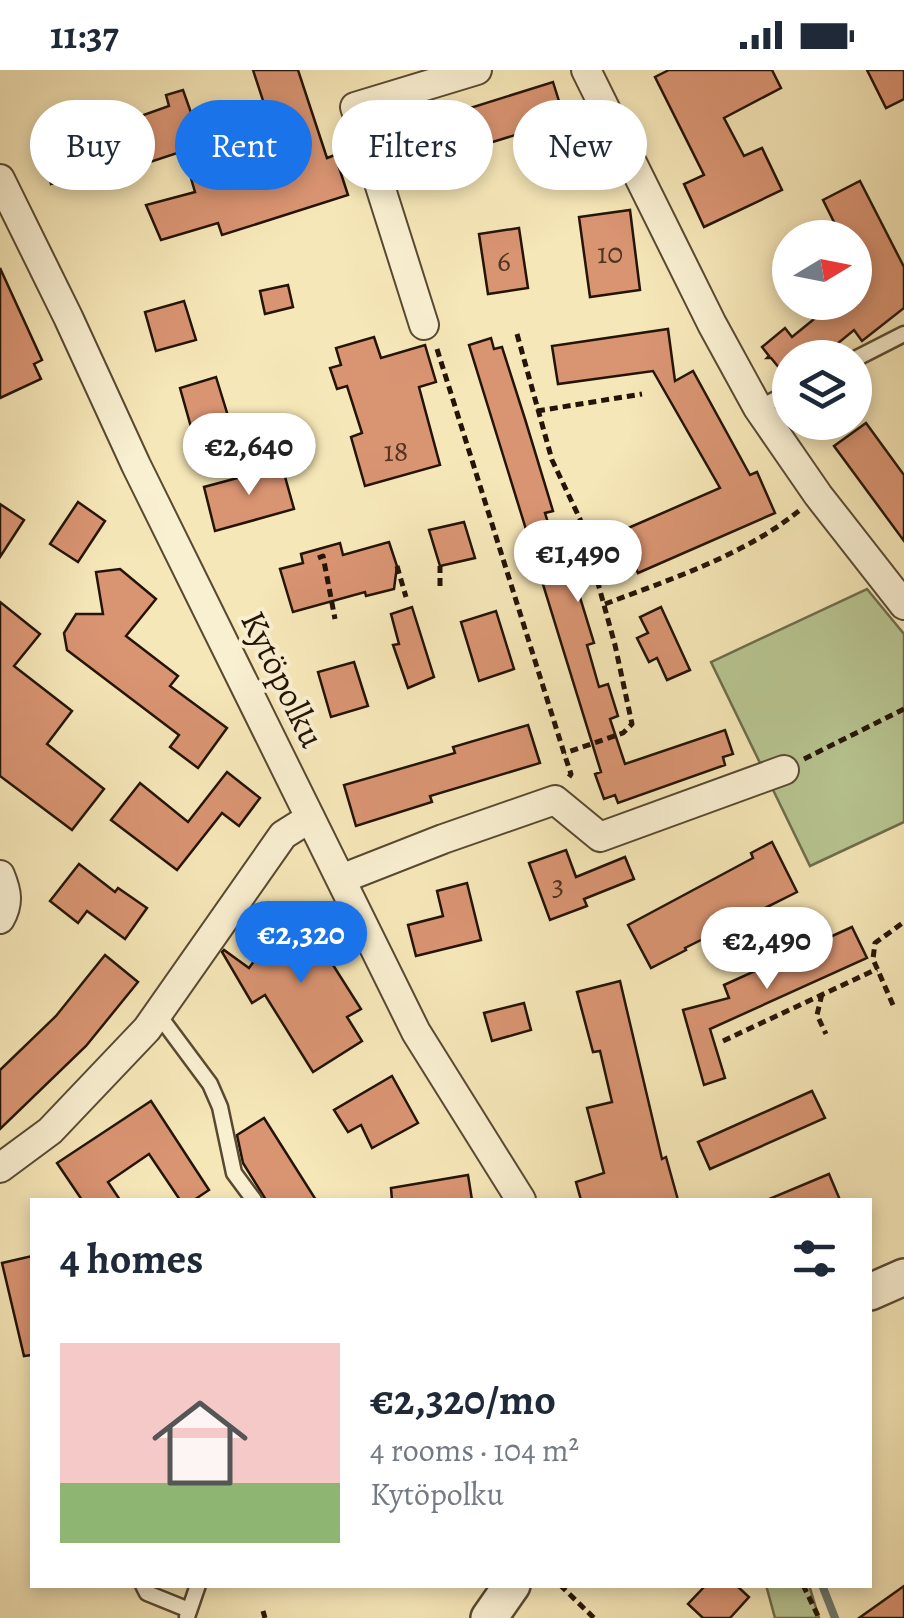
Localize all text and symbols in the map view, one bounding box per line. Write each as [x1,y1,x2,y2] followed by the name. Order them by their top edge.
[50,9,119,61] text: 11:37
[30,100,155,190] chip: Buy
[175,100,312,190] chip: Rent
[332,100,493,190] chip: Filters
[513,100,647,190] chip: New
[772,220,872,320] north arrow
[772,220,872,440] map controls
[597,233,623,273] house number: 10
[497,241,511,281] house number: 6
[772,340,872,440] button: layers
[168,413,330,498] pin: €2,640
[205,423,293,467] text: €2,640
[384,431,408,471] house number: 18
[497,520,659,605] pin: €1,490
[536,530,620,574] text: €1,490
[229,603,337,755] street label: Kytöpolku
[552,865,564,905] house number: 3
[220,901,382,986] pin: €2,320
[686,907,848,992] pin: €2,490
[257,911,345,955] text: €2,320
[723,917,811,961] text: €2,490
[60,1230,203,1287] text: 4 homes
[787,1231,842,1286] icon: filters
[370,1371,556,1428] text: €2,320/mo
[140,1383,260,1503] icon: home
[370,1428,579,1472] text: 4 rooms · 104 m²
[370,1472,504,1516] text: Kytöpolku

